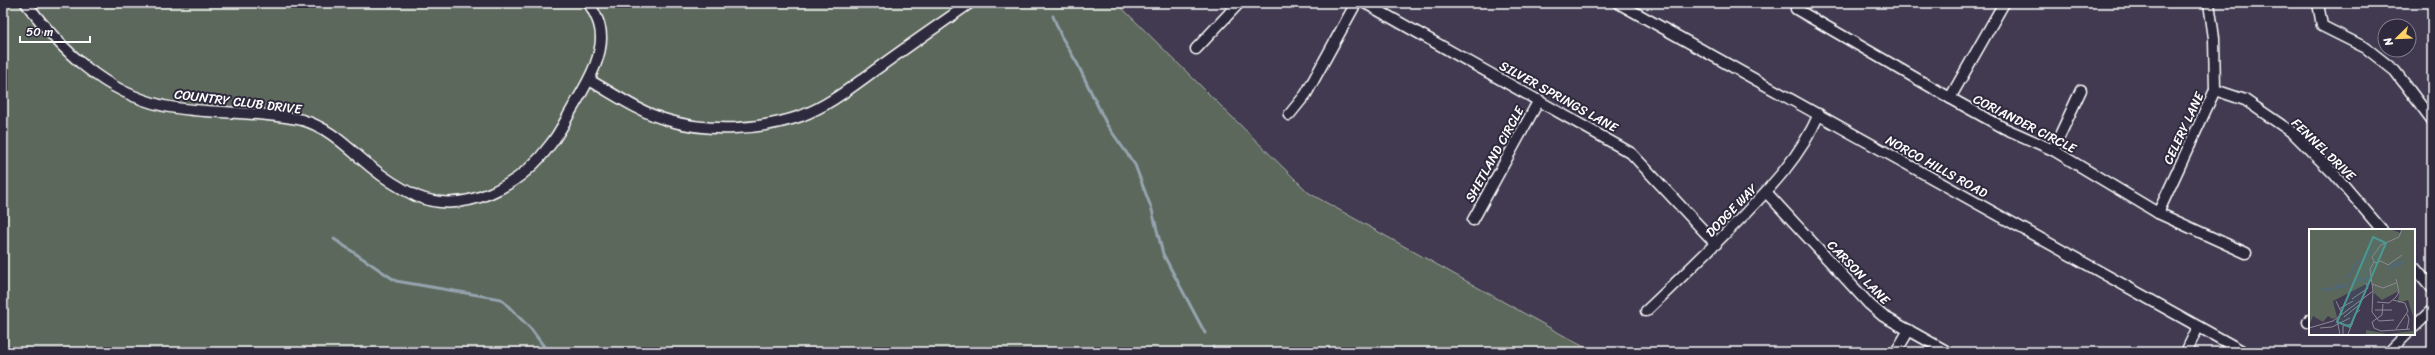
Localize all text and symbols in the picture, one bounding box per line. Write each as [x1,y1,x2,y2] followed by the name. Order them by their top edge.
[20,18,90,44] scale bar
[2377,18,2417,58] north arrow
[26,21,53,43] text: 50 m
[2378,34,2399,50] text: N
[1495,54,1623,139] street label: SILVER SPRINGS LANE
[173,82,304,121] street label: COUNTRY CLUB DRIVE
[1969,87,2081,160] street label: CORIANDER CIRCLE
[2157,87,2211,168] street label: CELERY LANE
[1458,101,1531,207] street label: SHETLAND CIRCLE
[2286,112,2362,187] street label: FENNEL DRIVE
[1881,129,1992,204] street label: NORCO HILLS ROAD
[1700,178,1764,243] street label: DODGE WAY
[2309,229,2415,335] inset map
[1822,234,1896,311] street label: CARSON LANE

